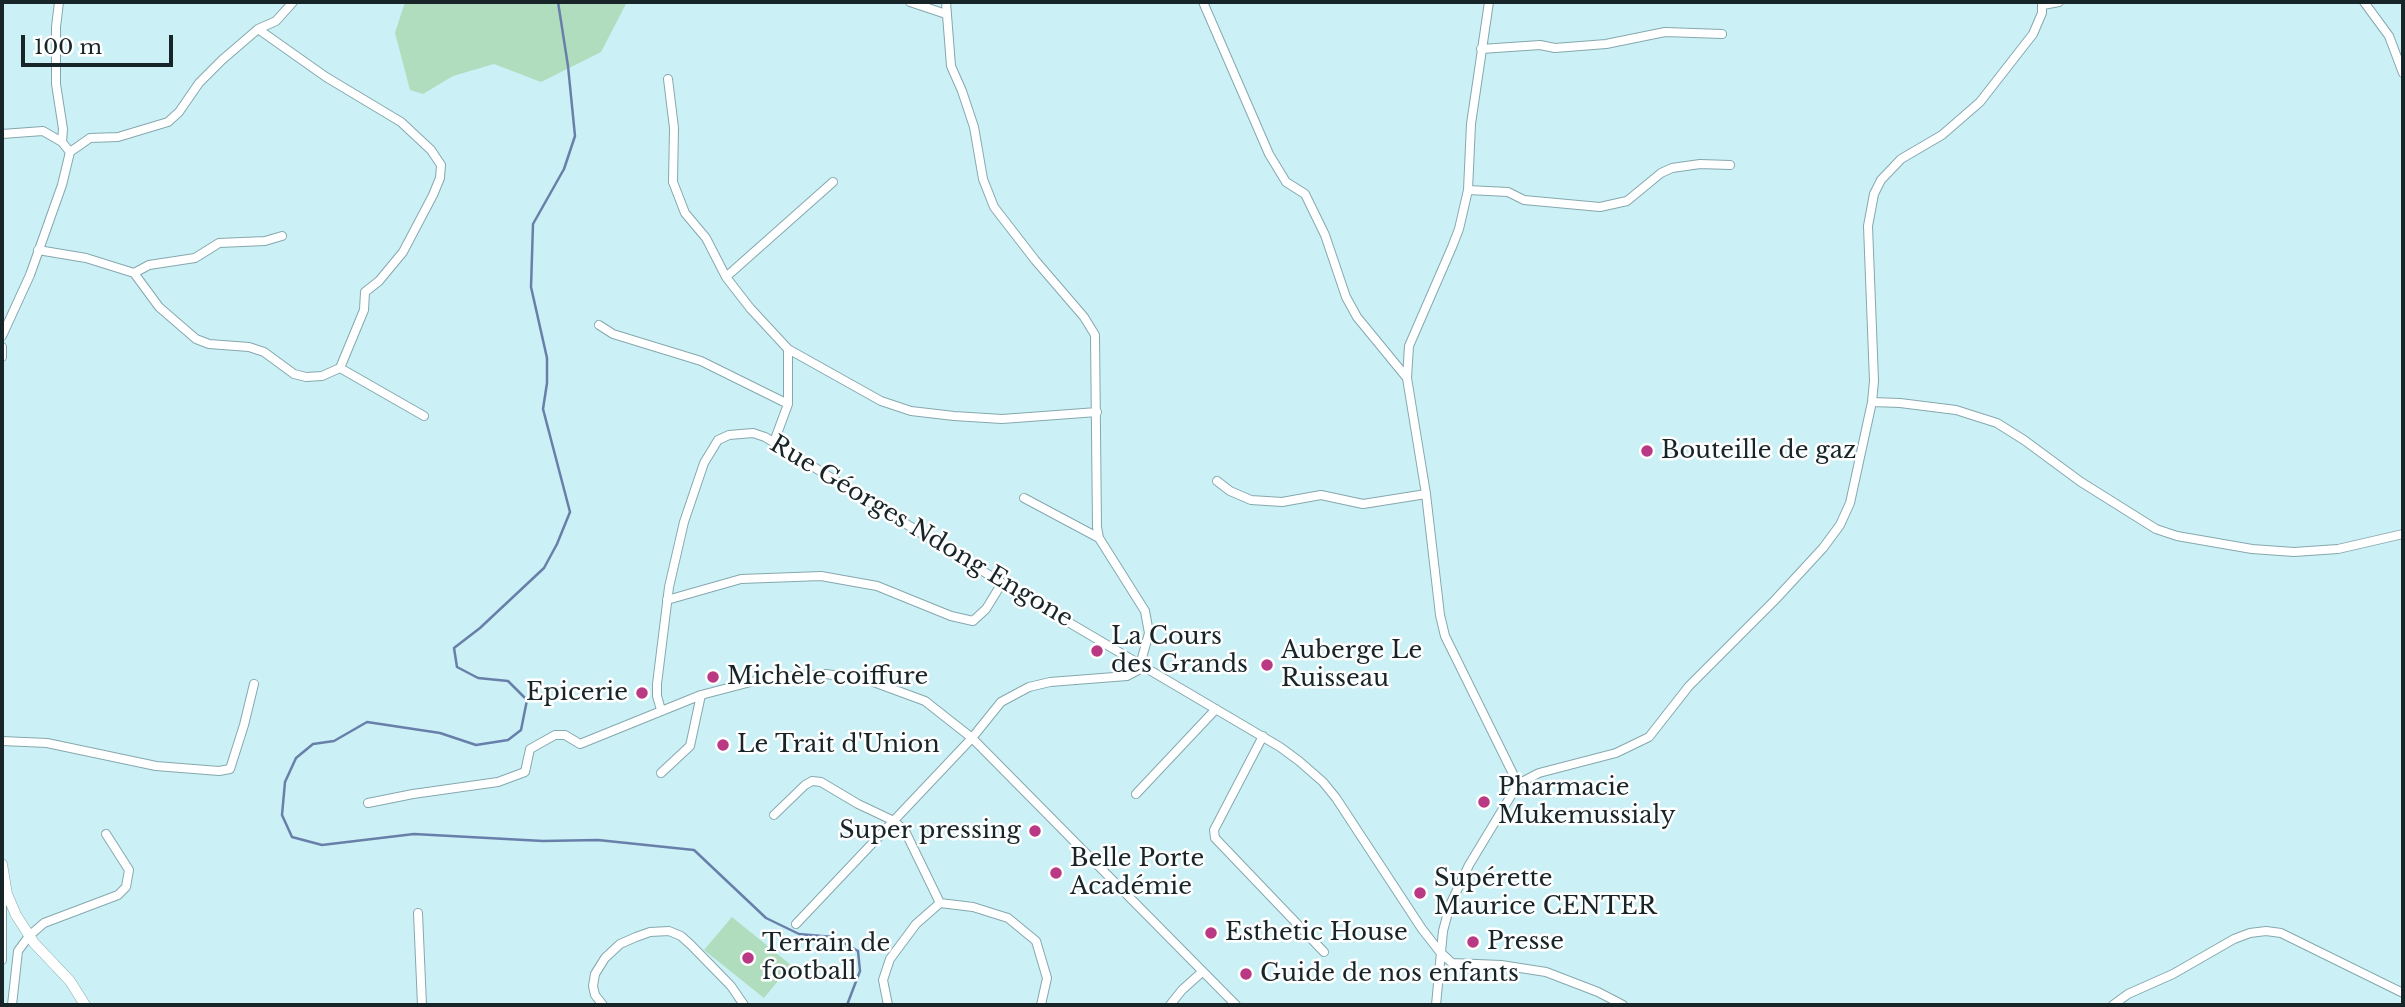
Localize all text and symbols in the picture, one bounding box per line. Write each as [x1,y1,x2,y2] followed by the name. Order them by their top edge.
[24,21,177,65] scale bar
[34,34,102,60] text: 100 m
[764,430,1078,634] street label: Rue Géorges Ndong Engone
[1661,437,1856,465] place label: Bouteille de gaz
[1639,443,1655,459] marker: Bouteille de gaz
[1111,623,1248,679] place label: La Cours des Grands
[1281,637,1422,693] place label: Auberge Le Ruisseau
[1089,643,1105,659] marker: La Cours des Grands
[1259,657,1275,673] marker: Auberge Le Ruisseau
[727,663,928,691] place label: Michèle coiffure
[705,669,721,685] marker: Michèle coiffure
[526,679,628,707] place label: Epicerie
[634,685,650,701] marker: Epicerie
[737,731,940,759] place label: Le Trait d'Union
[715,737,731,753] marker: Le Trait d'Union
[1498,774,1676,830] place label: Pharmacie Mukemussialy
[1476,794,1492,810] marker: Pharmacie Mukemussialy
[839,817,1021,845] place label: Super pressing
[1027,823,1043,839] marker: Super pressing
[1070,845,1204,901] place label: Belle Porte Académie
[1048,865,1064,881] marker: Belle Porte Académie
[1434,865,1657,921] place label: Supérette Maurice CENTER
[1412,885,1428,901] marker: Supérette Maurice CENTER
[1225,919,1408,947] place label: Esthetic House
[1203,925,1219,941] marker: Esthetic House
[1487,928,1564,956] place label: Presse
[762,930,890,986] place label: Terrain de football
[1465,934,1481,950] marker: Presse
[740,950,756,966] marker: Terrain de football
[1260,960,1519,988] place label: Guide de nos enfants
[1238,966,1254,982] marker: Guide de nos enfants

